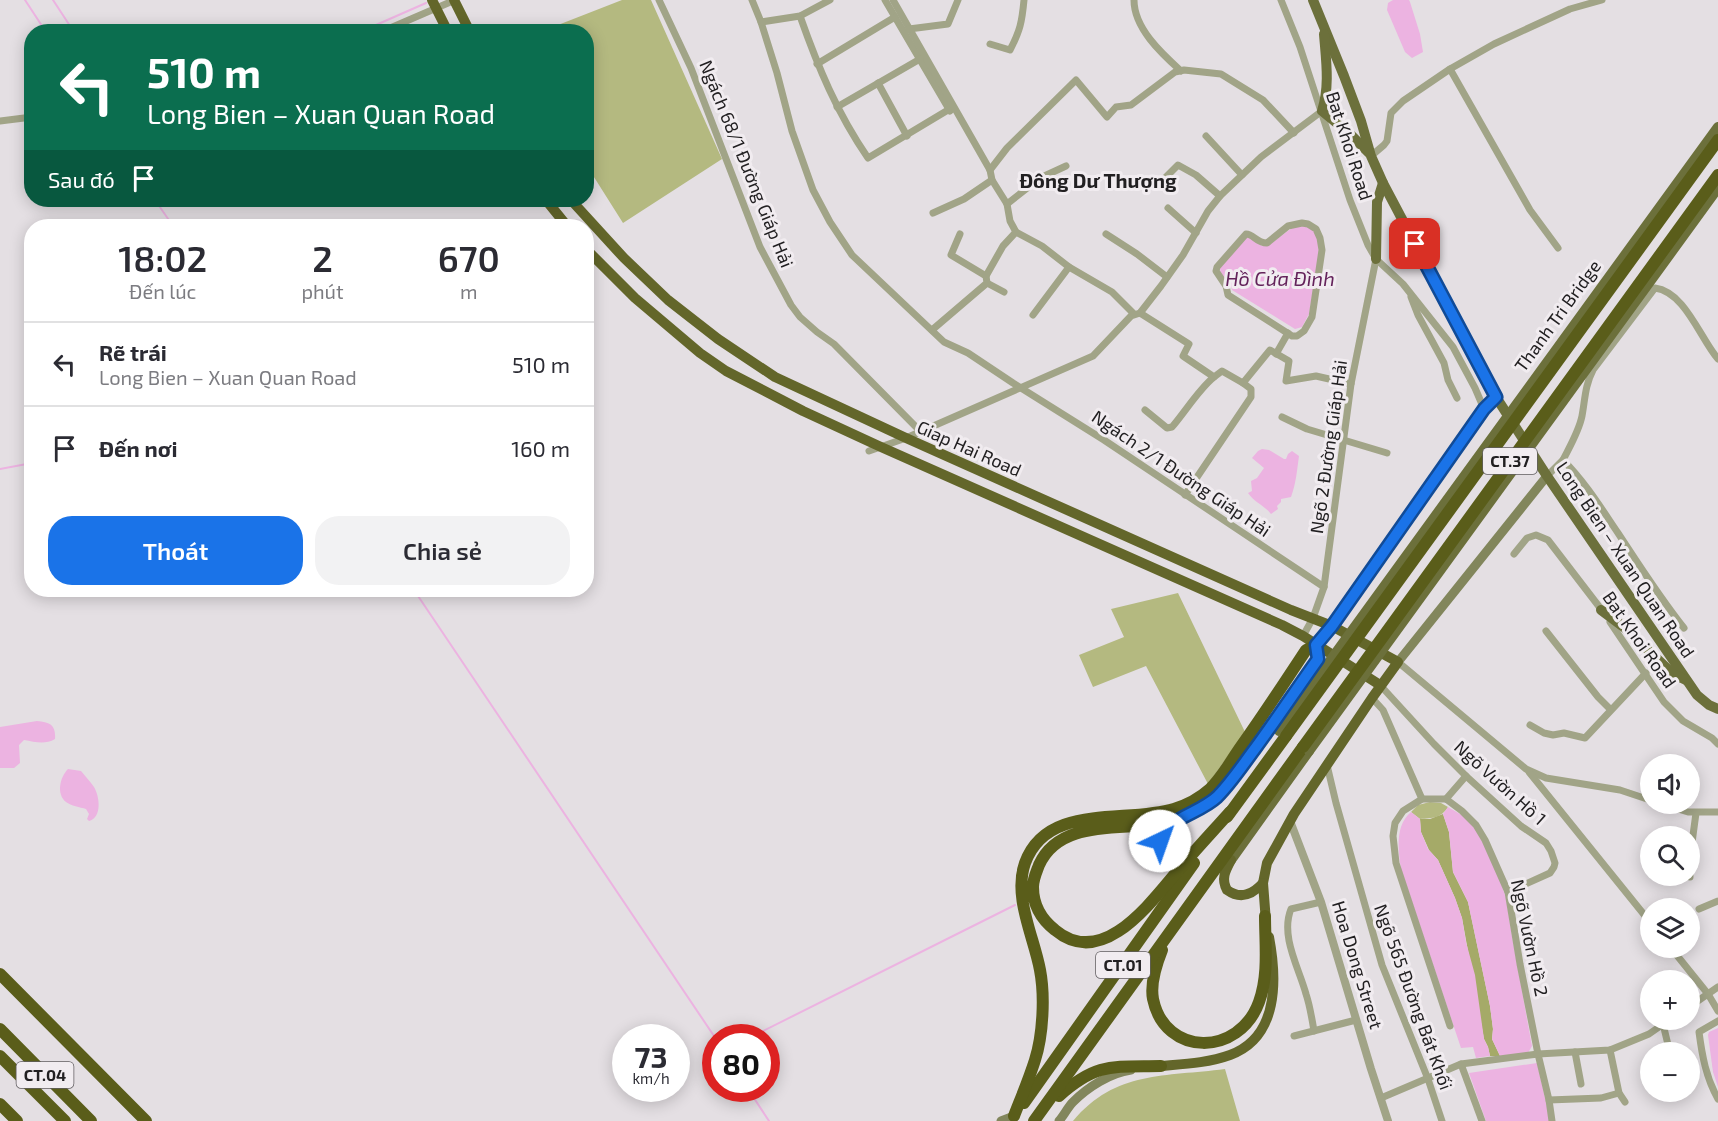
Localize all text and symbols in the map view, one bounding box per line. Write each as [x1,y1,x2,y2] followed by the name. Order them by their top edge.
[147,46,261,96] text: 510 m
[48,48,126,126] icon: left
[695,57,799,271] street label: Ngách 68/1 Đường Giáp Hải
[1322,88,1378,203] street label: Bat Khoi Road
[147,97,495,129] text: Long Bien – Xuan Quan Road
[127,162,160,195] icon: arrive
[48,166,115,192] text: Sau đó
[1019,168,1177,192] district label: Đông Dư Thượng
[1389,218,1440,269] pin
[1398,227,1431,260] icon: arrive
[118,236,207,279] text: 18:02
[312,236,333,279] text: 2
[438,236,500,279] text: 670
[1509,255,1605,376] street label: Thanh Tri Bridge
[1225,266,1335,290] water label: Hồ Cửa Đình
[129,279,196,303] text: Đến lúc
[301,279,344,303] text: phút
[460,279,478,303] text: m
[99,339,167,365] text: Rẽ trái
[48,348,81,381] icon: left
[512,351,570,377] text: 510 m
[1305,359,1351,535] street label: Ngõ 2 Đường Giáp Hải
[99,365,357,389] text: Long Bien – Xuan Quan Road
[1088,405,1275,541] street label: Ngách 2/1 Đường Giáp Hải
[914,415,1025,481] street label: Giap Hai Road
[48,432,81,465] icon: arrive
[99,435,177,461] text: Đến nơi
[511,435,570,461] text: 160 m
[1483,448,1537,474] road number: CT.37
[1552,457,1700,662] street label: Long Bien – Xuan Quan Road
[48,516,303,585] button: Thoát
[315,516,570,585] button: Chia sẻ
[1598,587,1681,692] street label: Bat Khoi Road
[1450,735,1551,829] street label: Ngõ Vườn Hồ 1
[1640,754,1700,1102] map controls
[1640,754,1700,814] button: sound
[1128,809,1192,873] position arrow
[1640,826,1700,886] button: search
[1507,877,1553,998] street label: Ngõ Vườn Hồ 2
[1328,898,1388,1032] street label: Hoa Dong Street
[1640,898,1700,958] button: layers
[1370,901,1458,1092] street label: Ngõ 565 Đường Bát Khối
[1096,952,1150,978] road number: CT.01
[1640,970,1700,1030] button: +
[702,1024,780,1102] speed limit sign: 80
[635,1038,667,1074] text: 73
[1640,1042,1700,1102] button: −
[16,1062,74,1088] road number: CT.04
[632,1069,670,1087] text: km/h

